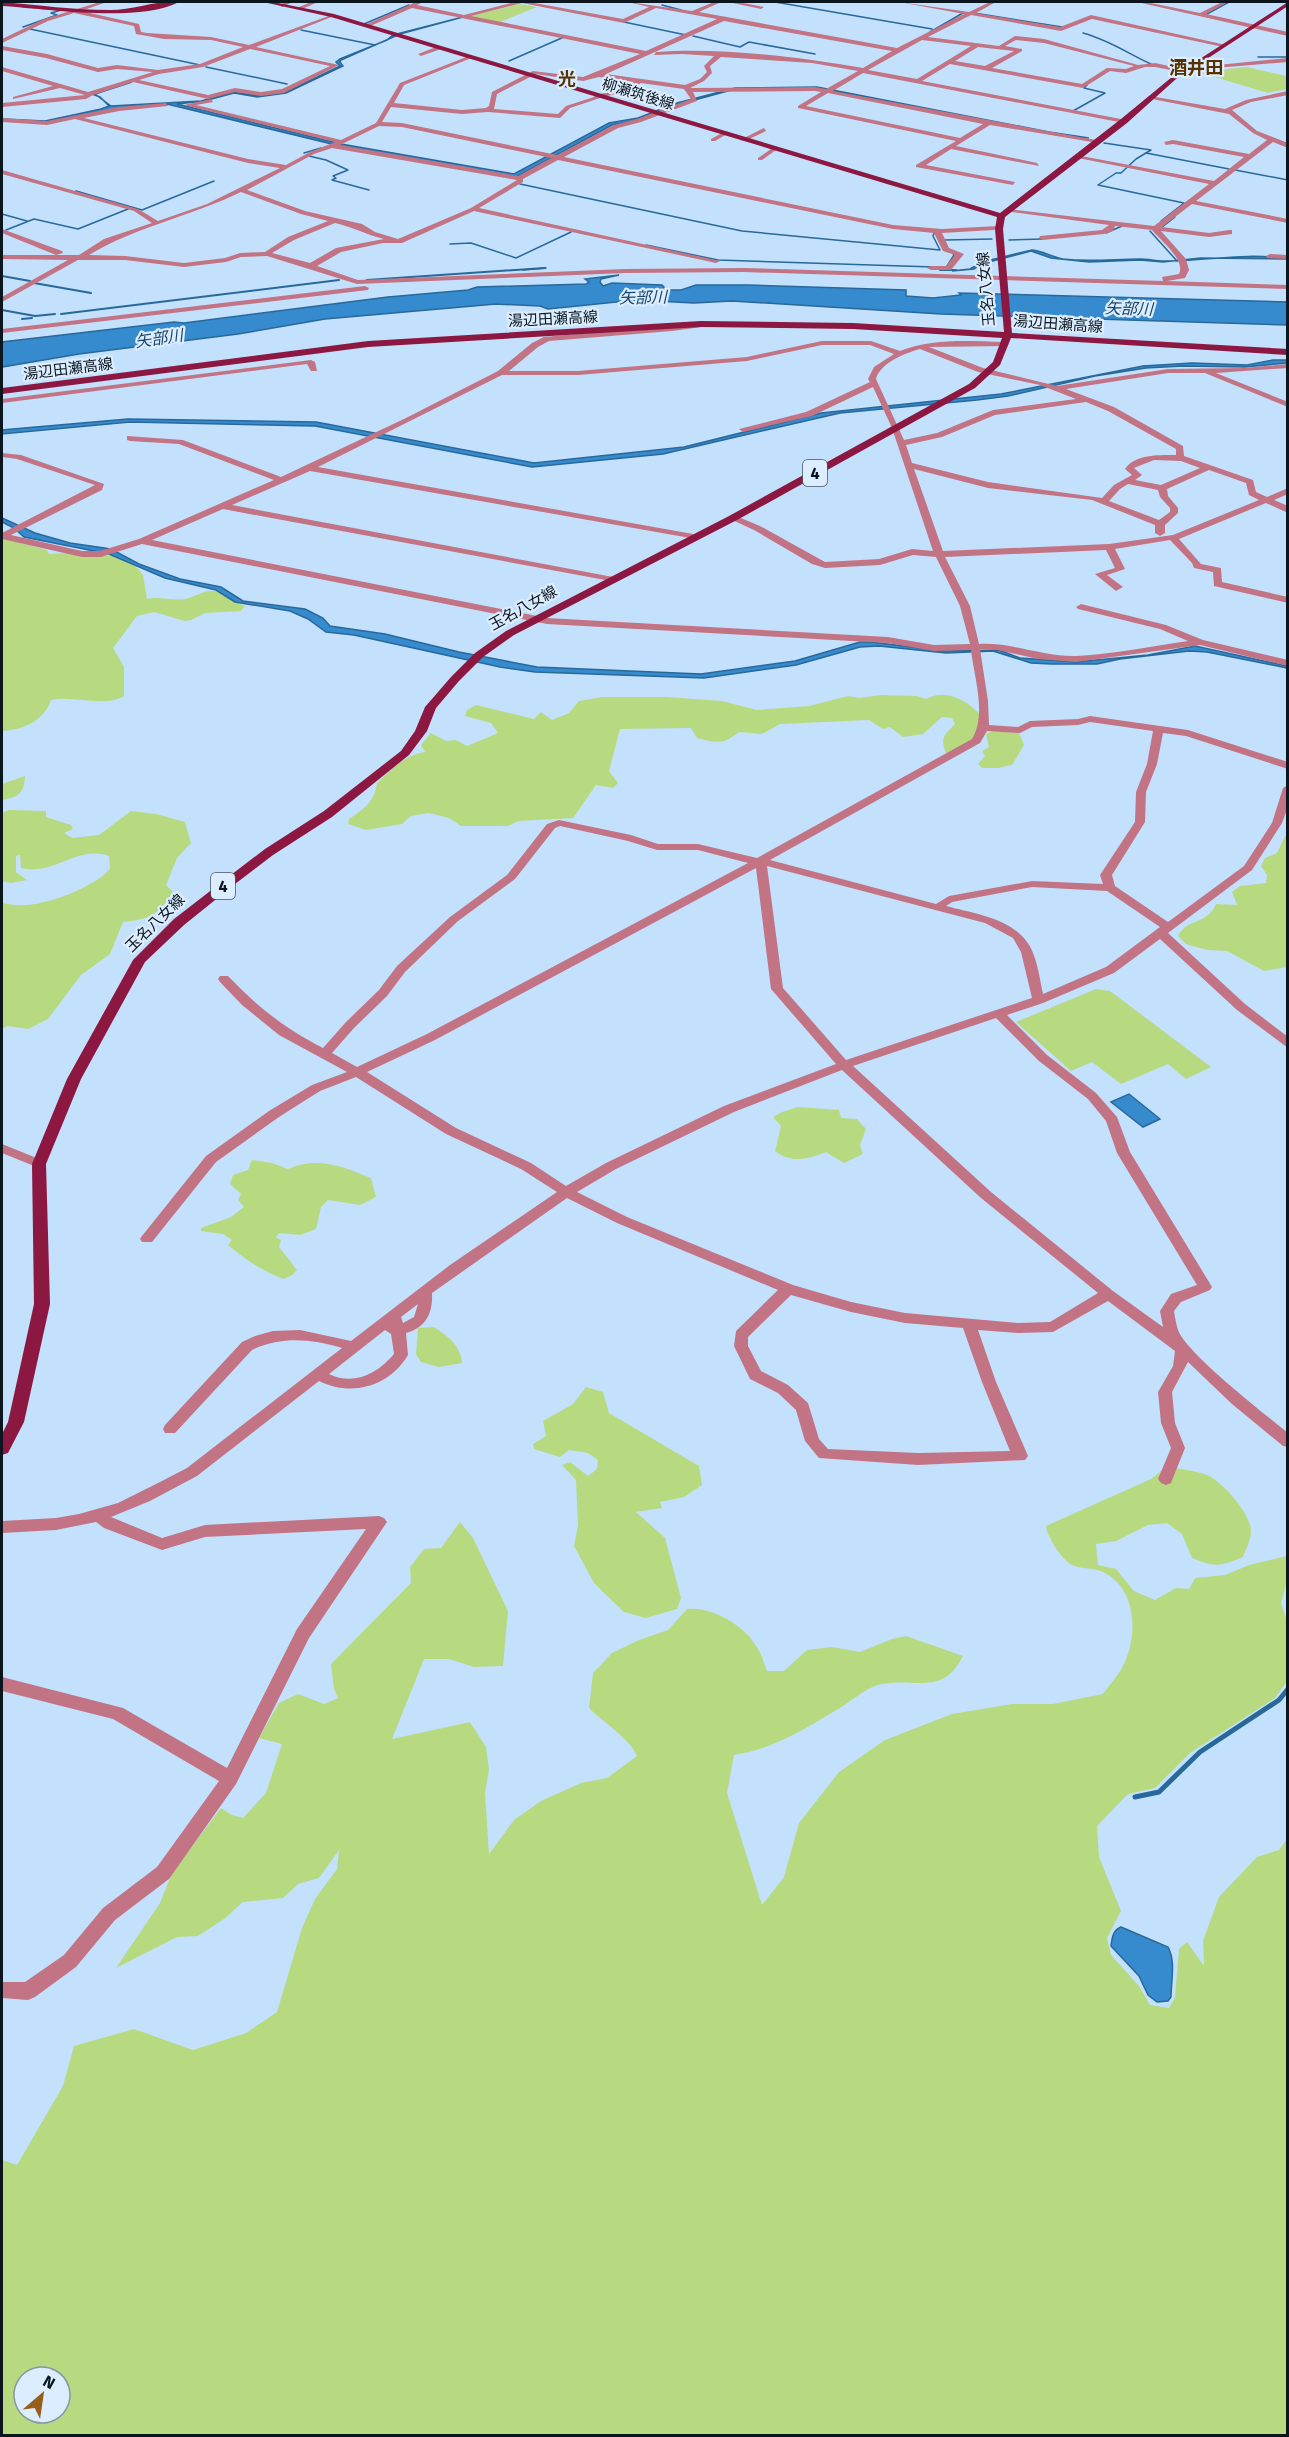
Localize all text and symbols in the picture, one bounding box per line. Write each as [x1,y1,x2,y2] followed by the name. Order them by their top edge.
[1169,57,1223,79] district label: 酒井田
[558,68,576,90] district label: 光
[599,74,677,114] street label: 柳瀬筑後線
[974,251,998,327] street label: 玉名八女線
[619,288,669,307] water label: 矢部川
[1105,298,1155,319] water label: 矢部川
[508,308,598,330] street label: 湯辺田瀬高線
[1012,312,1104,336] street label: 湯辺田瀬高線
[134,325,186,351] water label: 矢部川
[22,355,114,383] street label: 湯辺田瀬高線
[803,460,827,486] road number: 4
[486,582,560,634] street label: 玉名八女線
[211,873,235,899] road number: 4
[122,890,188,956] street label: 玉名八女線
[12,2365,72,2425] north arrow
[40,2371,58,2393] text: N

